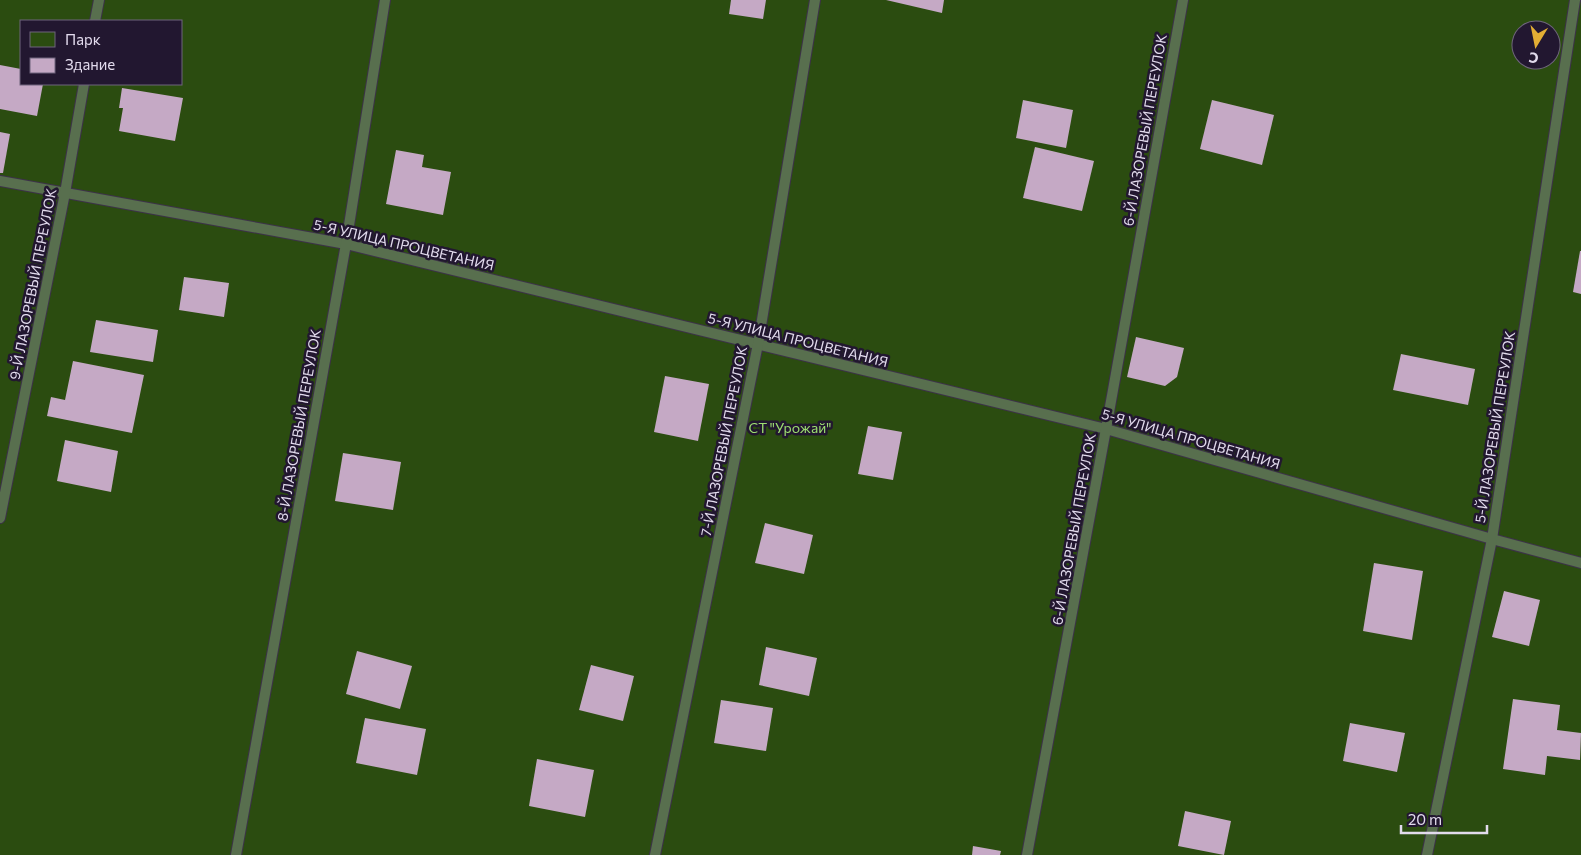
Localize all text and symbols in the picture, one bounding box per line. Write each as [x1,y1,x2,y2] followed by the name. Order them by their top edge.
[20,20,182,85] legend
[1511,20,1561,70] north arrow
[65,30,101,48] text: Парк
[1119,33,1170,227] street label: 6-Й ЛАЗОРЕВЫЙ ПЕРЕУЛОК
[1527,49,1540,67] text: С
[65,55,115,73] text: Здание
[6,187,59,381] street label: 9-Й ЛАЗОРЕВЫЙ ПЕРЕУЛОК
[312,215,496,274] street label: 5-Я УЛИЦА ПРОЦВЕТАНИЯ
[706,309,890,370] street label: 5-Я УЛИЦА ПРОЦВЕТАНИЯ
[273,328,324,522] street label: 8-Й ЛАЗОРЕВЫЙ ПЕРЕУЛОК
[1471,330,1518,524] street label: 5-Й ЛАЗОРЕВЫЙ ПЕРЕУЛОК
[697,344,750,537] street label: 7-Й ЛАЗОРЕВЫЙ ПЕРЕУЛОК
[1100,405,1282,472] street label: 5-Я УЛИЦА ПРОЦВЕТАНИЯ
[749,419,831,436] park label: СТ "Урожай"
[1048,432,1099,626] street label: 6-Й ЛАЗОРЕВЫЙ ПЕРЕУЛОК
[1401,802,1487,834] scale bar
[1408,810,1442,828] text: 20 m

